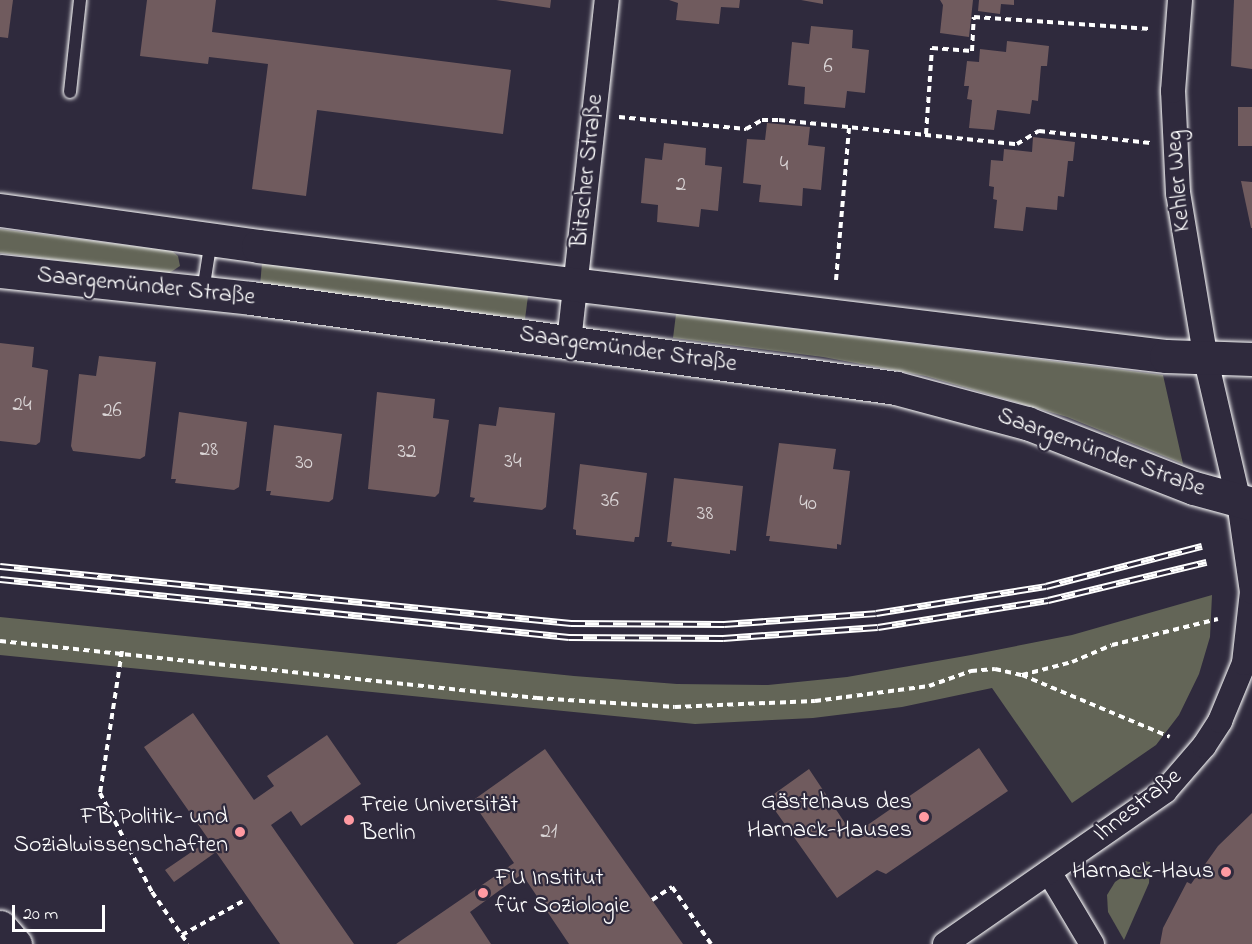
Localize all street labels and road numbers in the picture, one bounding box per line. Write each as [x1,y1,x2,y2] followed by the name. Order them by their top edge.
[566,93,610,249] street label: Bitscher Straße
[1160,129,1198,233] street label: Kehler Weg
[35,261,257,313] street label: Saargemünder Straße
[517,320,739,380] street label: Saargemünder Straße
[993,402,1209,504] street label: Saargemünder Straße
[1088,763,1188,849] street label: Ihnestraße

